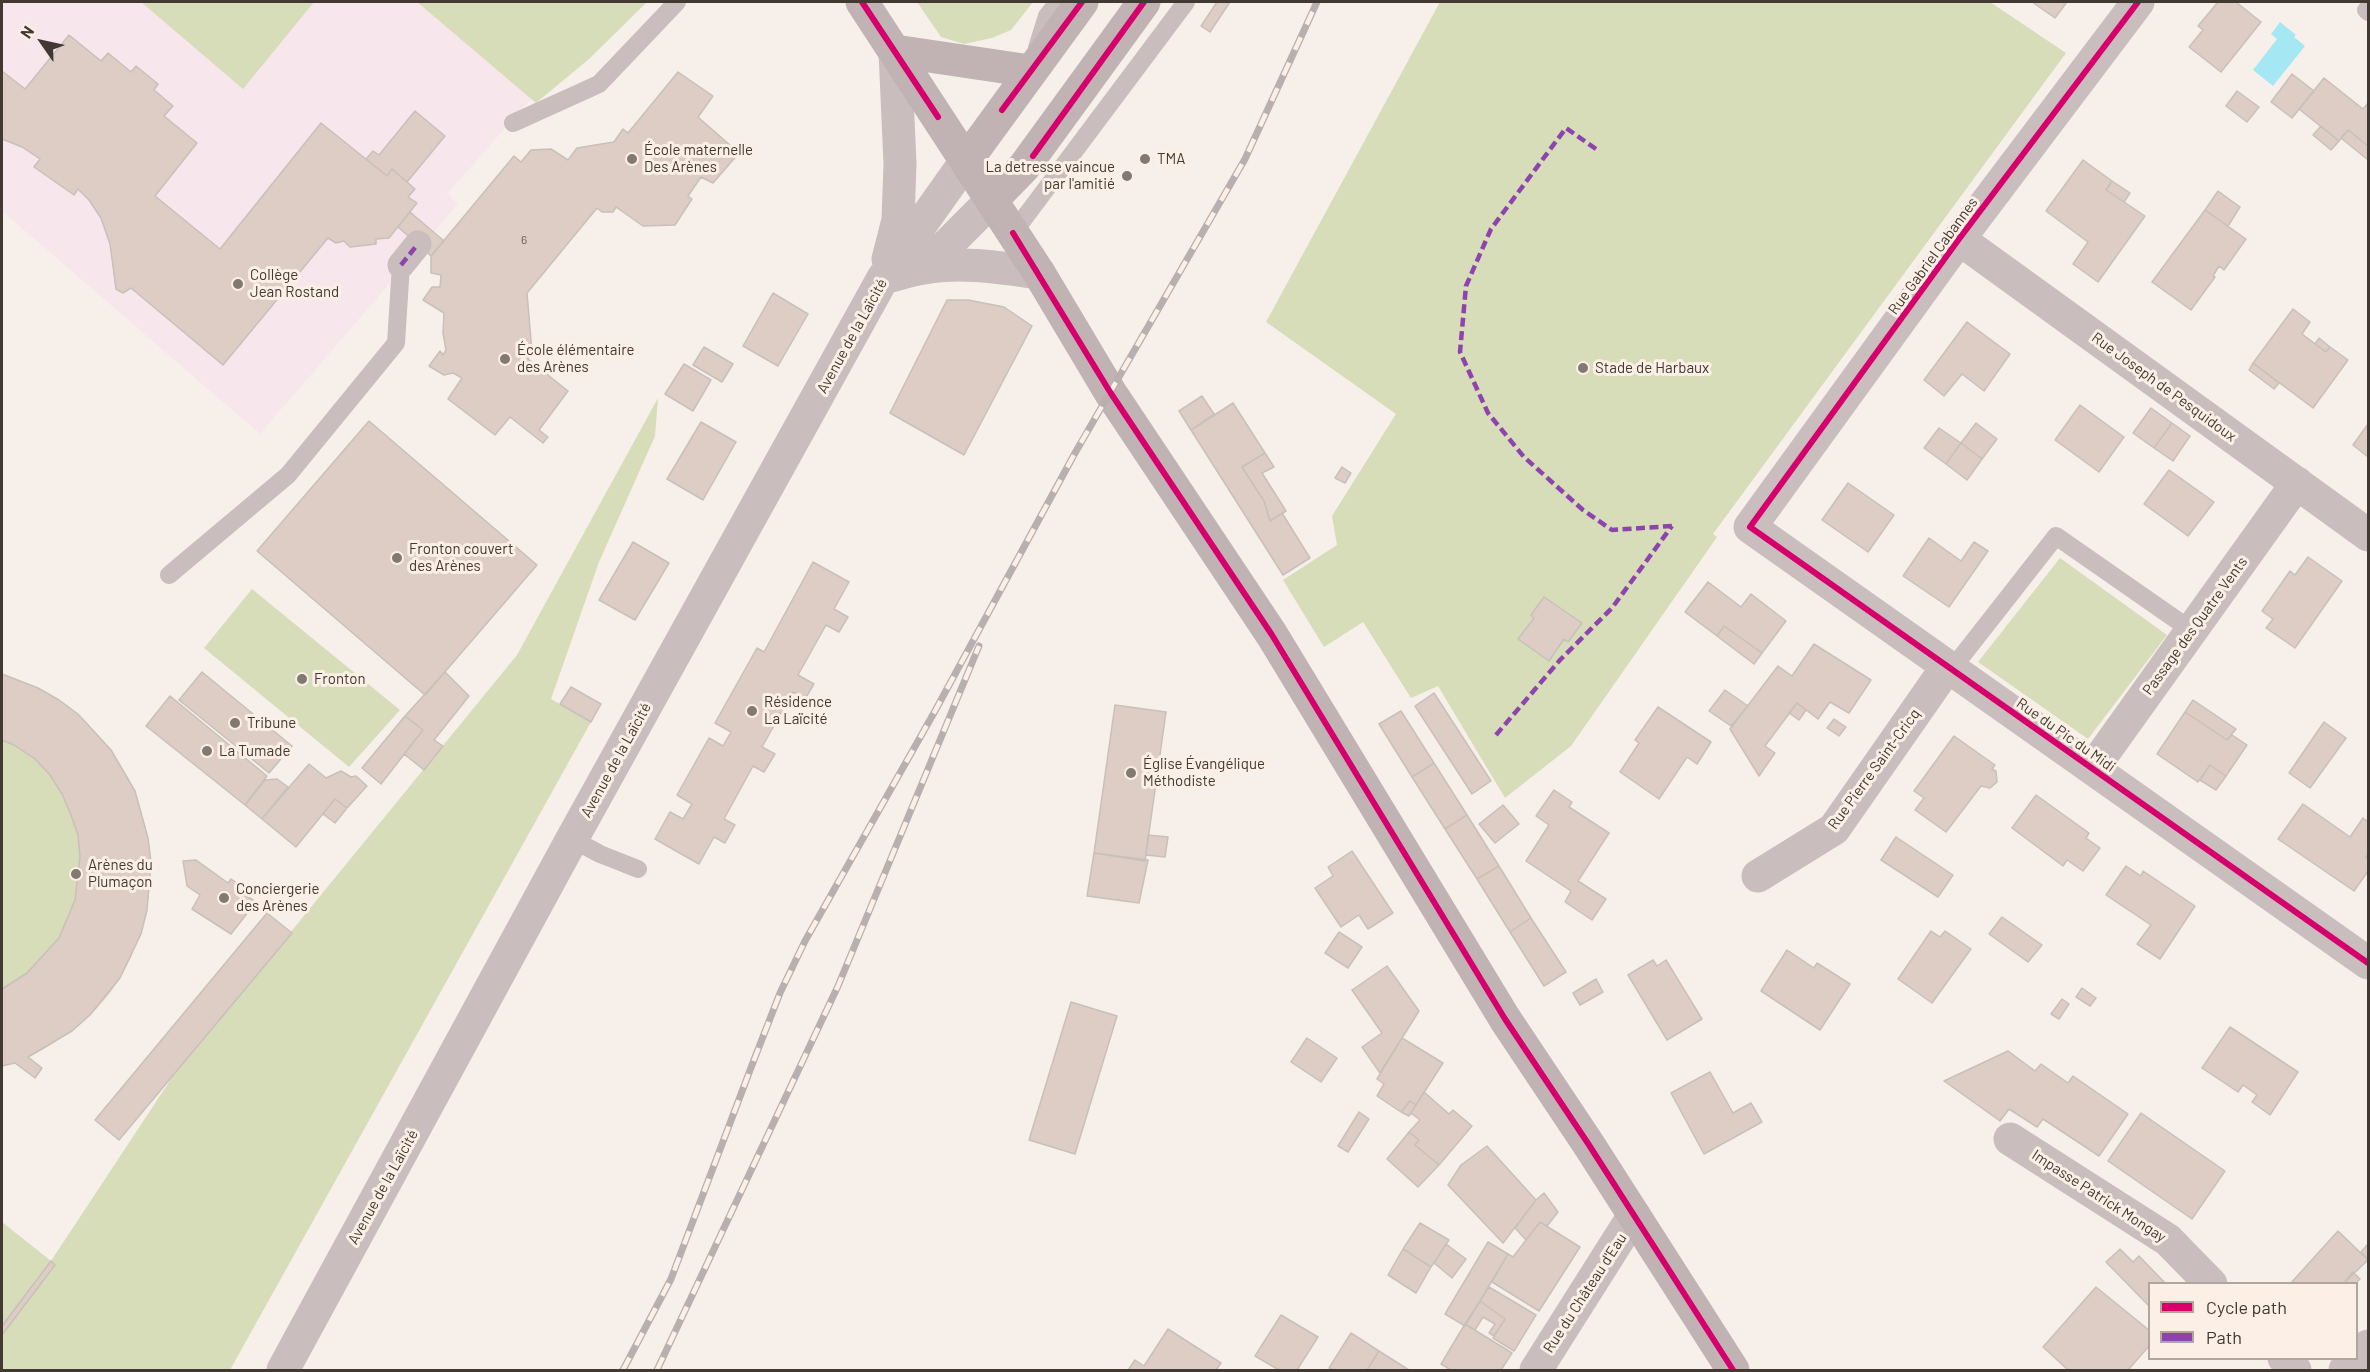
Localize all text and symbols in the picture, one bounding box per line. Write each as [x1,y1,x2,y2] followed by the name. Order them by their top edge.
[12,12,72,72] north arrow
[16,22,38,41] text: N
[644,141,753,176] place label: École maternelle Des Arènes
[1157,150,1185,168] place label: TMA
[625,152,639,166] marker: École maternelle Des Arènes
[1138,152,1152,166] marker: TMA
[986,158,1115,193] place label: La detresse vaincue par l'amitié
[1120,169,1134,183] marker: La detresse vaincue par l'amitié
[1884,194,1982,318] street label: Rue Gabriel Cabannes
[521,233,527,247] house number: 6
[250,266,339,301] place label: Collège Jean Rostand
[813,276,891,396] street label: Avenue de la Laïcité
[231,277,245,291] marker: Collège Jean Rostand
[2088,329,2240,445] street label: Rue Joseph de Pesquidoux
[517,341,635,376] place label: École élémentaire des Arènes
[498,352,512,366] marker: École élémentaire des Arènes
[1595,359,1709,377] place label: Stade de Harbaux
[1576,361,1590,375] marker: Stade de Harbaux
[409,540,513,575] place label: Fronton couvert des Arènes
[390,551,404,565] marker: Fronton couvert des Arènes
[2139,553,2251,699] street label: Passage des Quatre Vents
[314,670,365,688] place label: Fronton
[295,672,309,686] marker: Fronton
[764,693,832,728] place label: Résidence La Laïcité
[2013,694,2119,776] street label: Rue du Pic du Midi
[577,700,655,820] street label: Avenue de la Laïcité
[745,704,759,718] marker: Résidence La Laïcité
[1824,705,1924,833] street label: Rue Pierre Saint-Cricq
[247,714,296,732] place label: Tribune
[228,716,242,730] marker: Tribune
[219,742,290,760] place label: La Tumade
[200,744,214,758] marker: La Tumade
[1143,755,1265,790] place label: Église Évangélique Méthodiste
[1124,766,1138,780] marker: Église Évangélique Méthodiste
[88,856,153,891] place label: Arènes du Plumaçon
[69,867,83,881] marker: Arènes du Plumaçon
[236,880,319,915] place label: Conciergerie des Arènes
[217,891,231,905] marker: Conciergerie des Arènes
[344,1127,422,1247] street label: Avenue de la Laïcité
[2028,1146,2170,1246] street label: Impasse Patrick Mongay
[1540,1230,1630,1356] street label: Rue du Château d'Eau
[2148,1282,2358,1360] legend
[2206,1296,2287,1318] text: Cycle path
[2206,1326,2242,1348] text: Path

